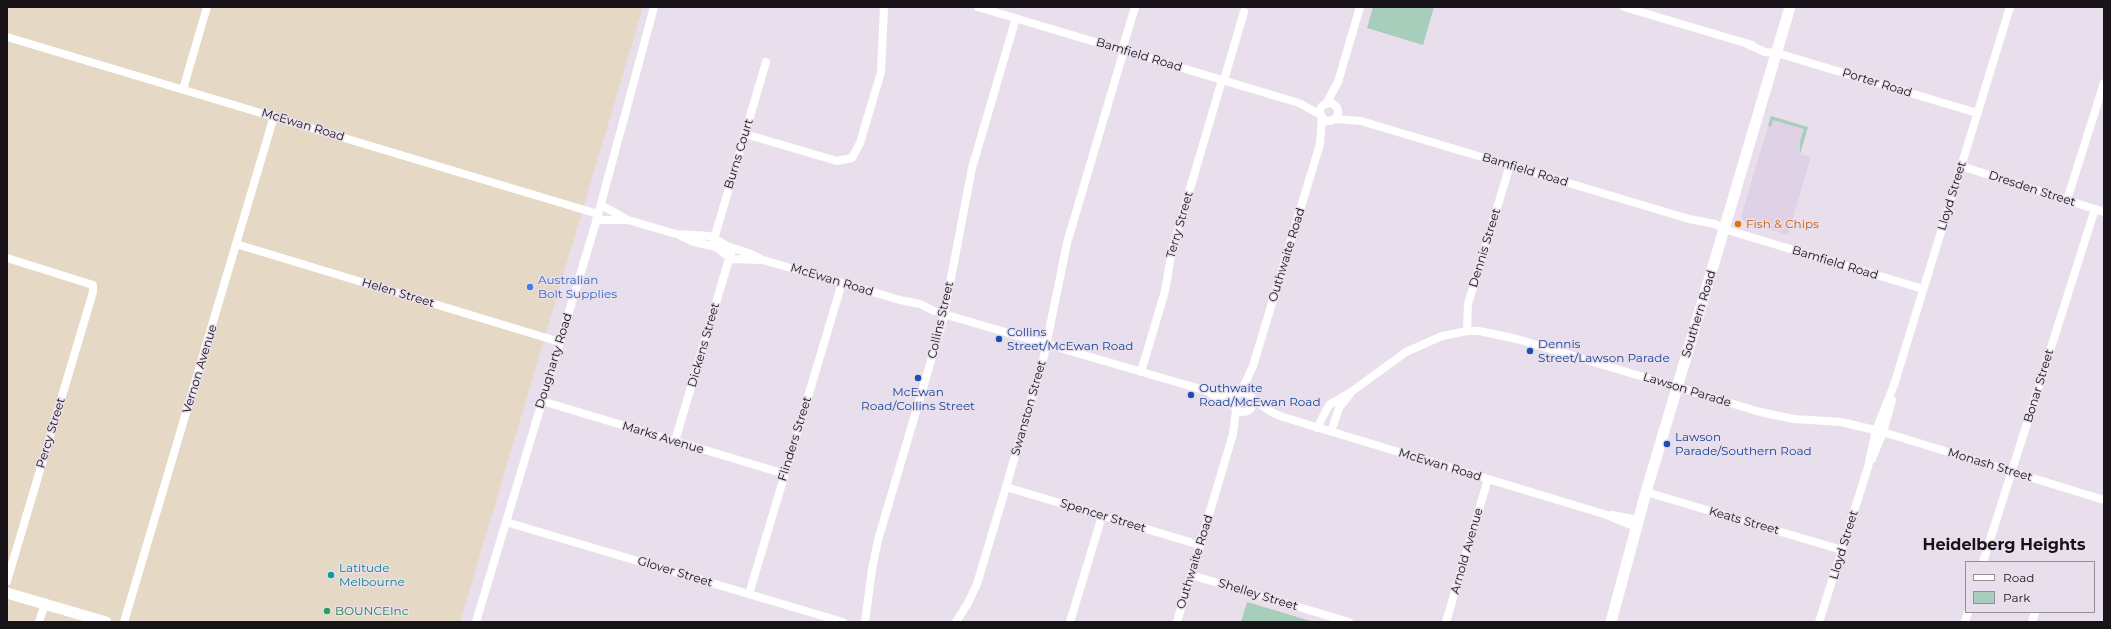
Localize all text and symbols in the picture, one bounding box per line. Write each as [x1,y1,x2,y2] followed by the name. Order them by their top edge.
[1094,35,1184,75] street label: Bamfield Road
[1840,66,1914,100] street label: Porter Road
[260,106,346,144] street label: McEwan Road
[721,117,757,191] street label: Burns Court
[1480,150,1570,190] street label: Bamfield Road
[1935,160,1969,232] street label: Lloyd Street
[1987,168,2077,210] street label: Dresden Street
[1164,190,1196,260] street label: Terry Street
[1266,206,1308,304] street label: Outhwaite Road
[1466,207,1504,289] street label: Dennis Street
[1746,217,1819,231] place label: Fish & Chips
[1733,219,1743,229] marker: Fish & Chips
[1790,243,1880,283] street label: Bamfield Road
[789,261,875,299] street label: McEwan Road
[1679,269,1719,359] street label: Southern Road
[538,273,617,301] place label: Australian Bolt Supplies
[360,275,436,311] street label: Helen Street
[925,280,957,360] street label: Collins Street
[525,282,535,292] marker: Australian Bolt Supplies
[685,301,723,389] street label: Dickens Street
[533,311,575,411] street label: Dougharty Road
[180,323,220,415] street label: Vernon Avenue
[1007,325,1133,353] place label: Collins Street/McEwan Road
[994,334,1004,344] marker: Collins Street/McEwan Road
[1538,337,1670,365] place label: Dennis Street/Lawson Parade
[1525,346,1535,356] marker: Dennis Street/Lawson Parade
[2021,348,2057,424] street label: Bonar Street
[1009,359,1049,457] street label: Swanston Street
[1641,370,1733,410] street label: Lawson Parade
[913,373,923,383] marker: McEwan Road/Collins Street
[1199,381,1321,409] place label: Outhwaite Road/McEwan Road
[861,385,975,413] place label: McEwan Road/Collins Street
[1186,390,1196,400] marker: Outhwaite Road/McEwan Road
[775,395,815,483] street label: Flinders Street
[33,396,69,470] street label: Percy Street
[620,419,706,457] street label: Marks Avenue
[1675,430,1812,458] place label: Lawson Parade/Southern Road
[1662,439,1672,449] marker: Lawson Parade/Southern Road
[1946,445,2034,485] street label: Monash Street
[1397,446,1483,484] street label: McEwan Road
[1058,496,1148,536] street label: Spencer Street
[1707,504,1781,538] street label: Keats Street
[1448,506,1486,596] street label: Arnold Avenue
[1827,509,1861,581] street label: Lloyd Street
[1174,513,1216,611] street label: Outhwaite Road
[1923,535,2085,555] district label: Heidelberg Heights
[636,554,714,590] street label: Glover Street
[339,561,405,589] place label: Latitude Melbourne
[1965,561,2095,613] legend
[326,570,336,580] marker: Latitude Melbourne
[2003,570,2034,585] text: Road
[1217,576,1299,614] street label: Shelley Street
[2003,590,2030,605] text: Park
[335,604,408,618] place label: BOUNCEInc
[322,606,332,616] marker: BOUNCEInc

